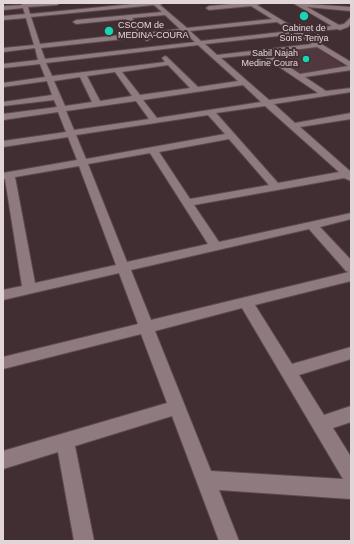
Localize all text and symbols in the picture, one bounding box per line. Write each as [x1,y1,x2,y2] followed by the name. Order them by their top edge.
[298,10,310,22] marker: Cabinet de Soins Teriya
[118,21,189,42] place label: CSCOM de MEDINA-COURA
[279,24,329,45] place label: Cabinet de Soins Teriya
[103,25,115,37] marker: CSCOM de MEDINA-COURA
[241,49,298,70] place label: Sabil Najah Medine Coura
[301,54,311,64] marker: Sabil Najah Medine Coura

